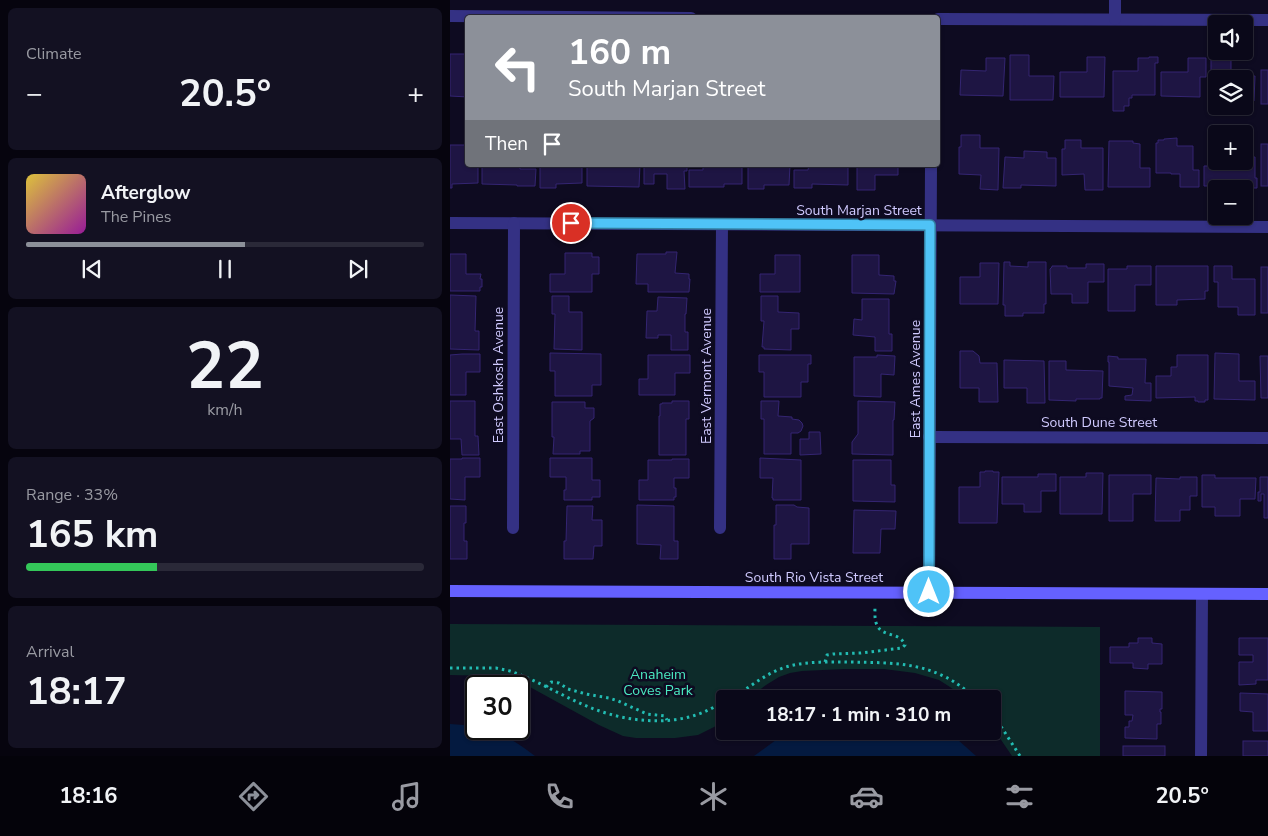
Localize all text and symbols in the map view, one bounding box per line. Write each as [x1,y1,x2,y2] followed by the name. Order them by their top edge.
[1208,15,1253,225] map controls
[1208,15,1253,60] button: sound
[568,29,671,76] text: 160 m
[485,35,550,100] icon: left
[26,43,81,65] text: Climate
[179,68,271,119] text: 20.5°
[1208,70,1253,115] button: layers
[568,74,765,104] text: South Marjan Street
[26,75,43,113] text: −
[407,75,424,113] text: +
[1208,125,1253,170] button: +
[538,130,566,158] icon: arrive
[485,131,528,157] text: Then
[101,180,191,206] text: Afterglow
[1208,180,1253,225] button: −
[796,201,922,220] street label: South Marjan Street
[550,202,592,244] pin
[101,206,171,228] text: The Pines
[557,209,585,237] icon: arrive
[78,255,106,283] icon: previous
[211,255,239,283] icon: pause
[344,255,372,283] icon: next
[489,307,508,443] street label: East Oshkosh Avenue
[697,308,716,444] street label: East Vermont Avenue
[906,320,925,438] street label: East Ames Avenue
[186,322,264,411] text: 22
[207,399,243,421] text: km/h
[1041,413,1157,432] street label: South Dune Street
[26,484,118,506] text: Range · 33%
[26,509,158,560] text: 165 km
[902,565,954,617] position arrow
[745,568,883,587] street label: South Rio Vista Street
[26,641,74,663] text: Arrival
[623,665,694,700] park label: Anaheim Coves Park
[26,666,127,717] text: 18:17
[465,675,530,740] speed limit sign: 30
[766,702,951,728] text: 18:17 · 1 min · 310 m
[236,779,271,814] icon: directions
[389,779,424,814] icon: music
[542,779,577,814] icon: phone
[696,779,731,814] icon: climate
[849,779,884,814] icon: car
[1002,779,1037,814] icon: filters
[59,781,117,811] text: 18:16
[1155,781,1209,811] text: 20.5°

